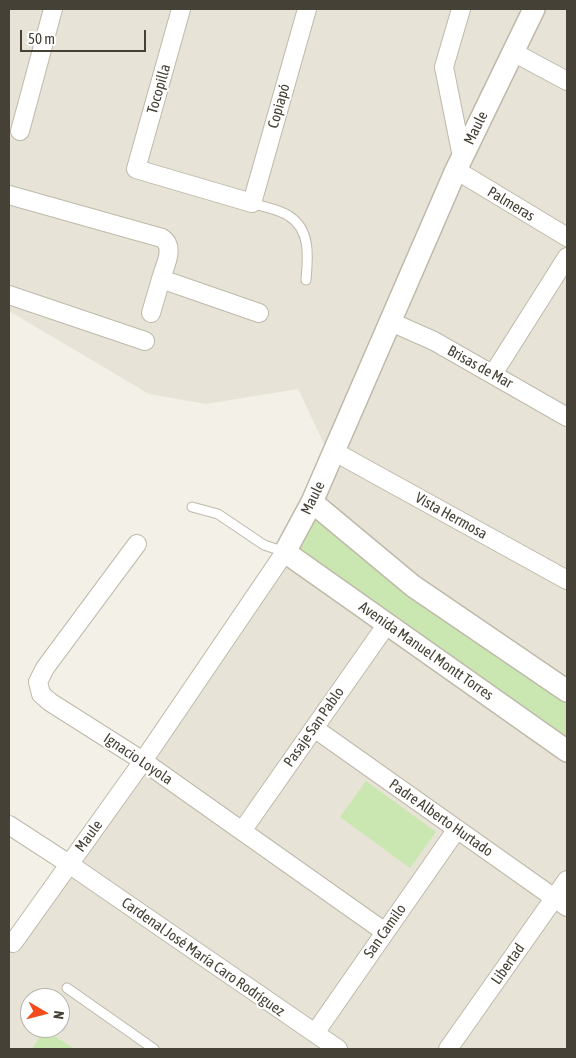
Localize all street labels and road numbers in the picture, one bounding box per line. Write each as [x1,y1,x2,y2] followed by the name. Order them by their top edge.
[143,62,175,116] street label: Tocopilla
[264,82,294,130] street label: Copiapó
[460,108,492,148] street label: Maule
[484,183,538,225] street label: Palmeras
[444,342,516,392] street label: Brisas de Mar
[297,478,329,518] street label: Maule
[412,489,490,543] street label: Vista Hermosa
[355,598,497,704] street label: Avenida Manuel Montt Torres
[280,684,348,770] street label: Pasaje San Pablo
[100,729,176,789] street label: Ignacio Loyola
[385,775,497,861] street label: Padre Alberto Hurtado
[71,817,107,855] street label: Maule
[118,894,288,1020] street label: Cardenal José María Caro Rodríguez
[360,901,410,961] street label: San Camilo
[487,940,529,988] street label: Libertad

